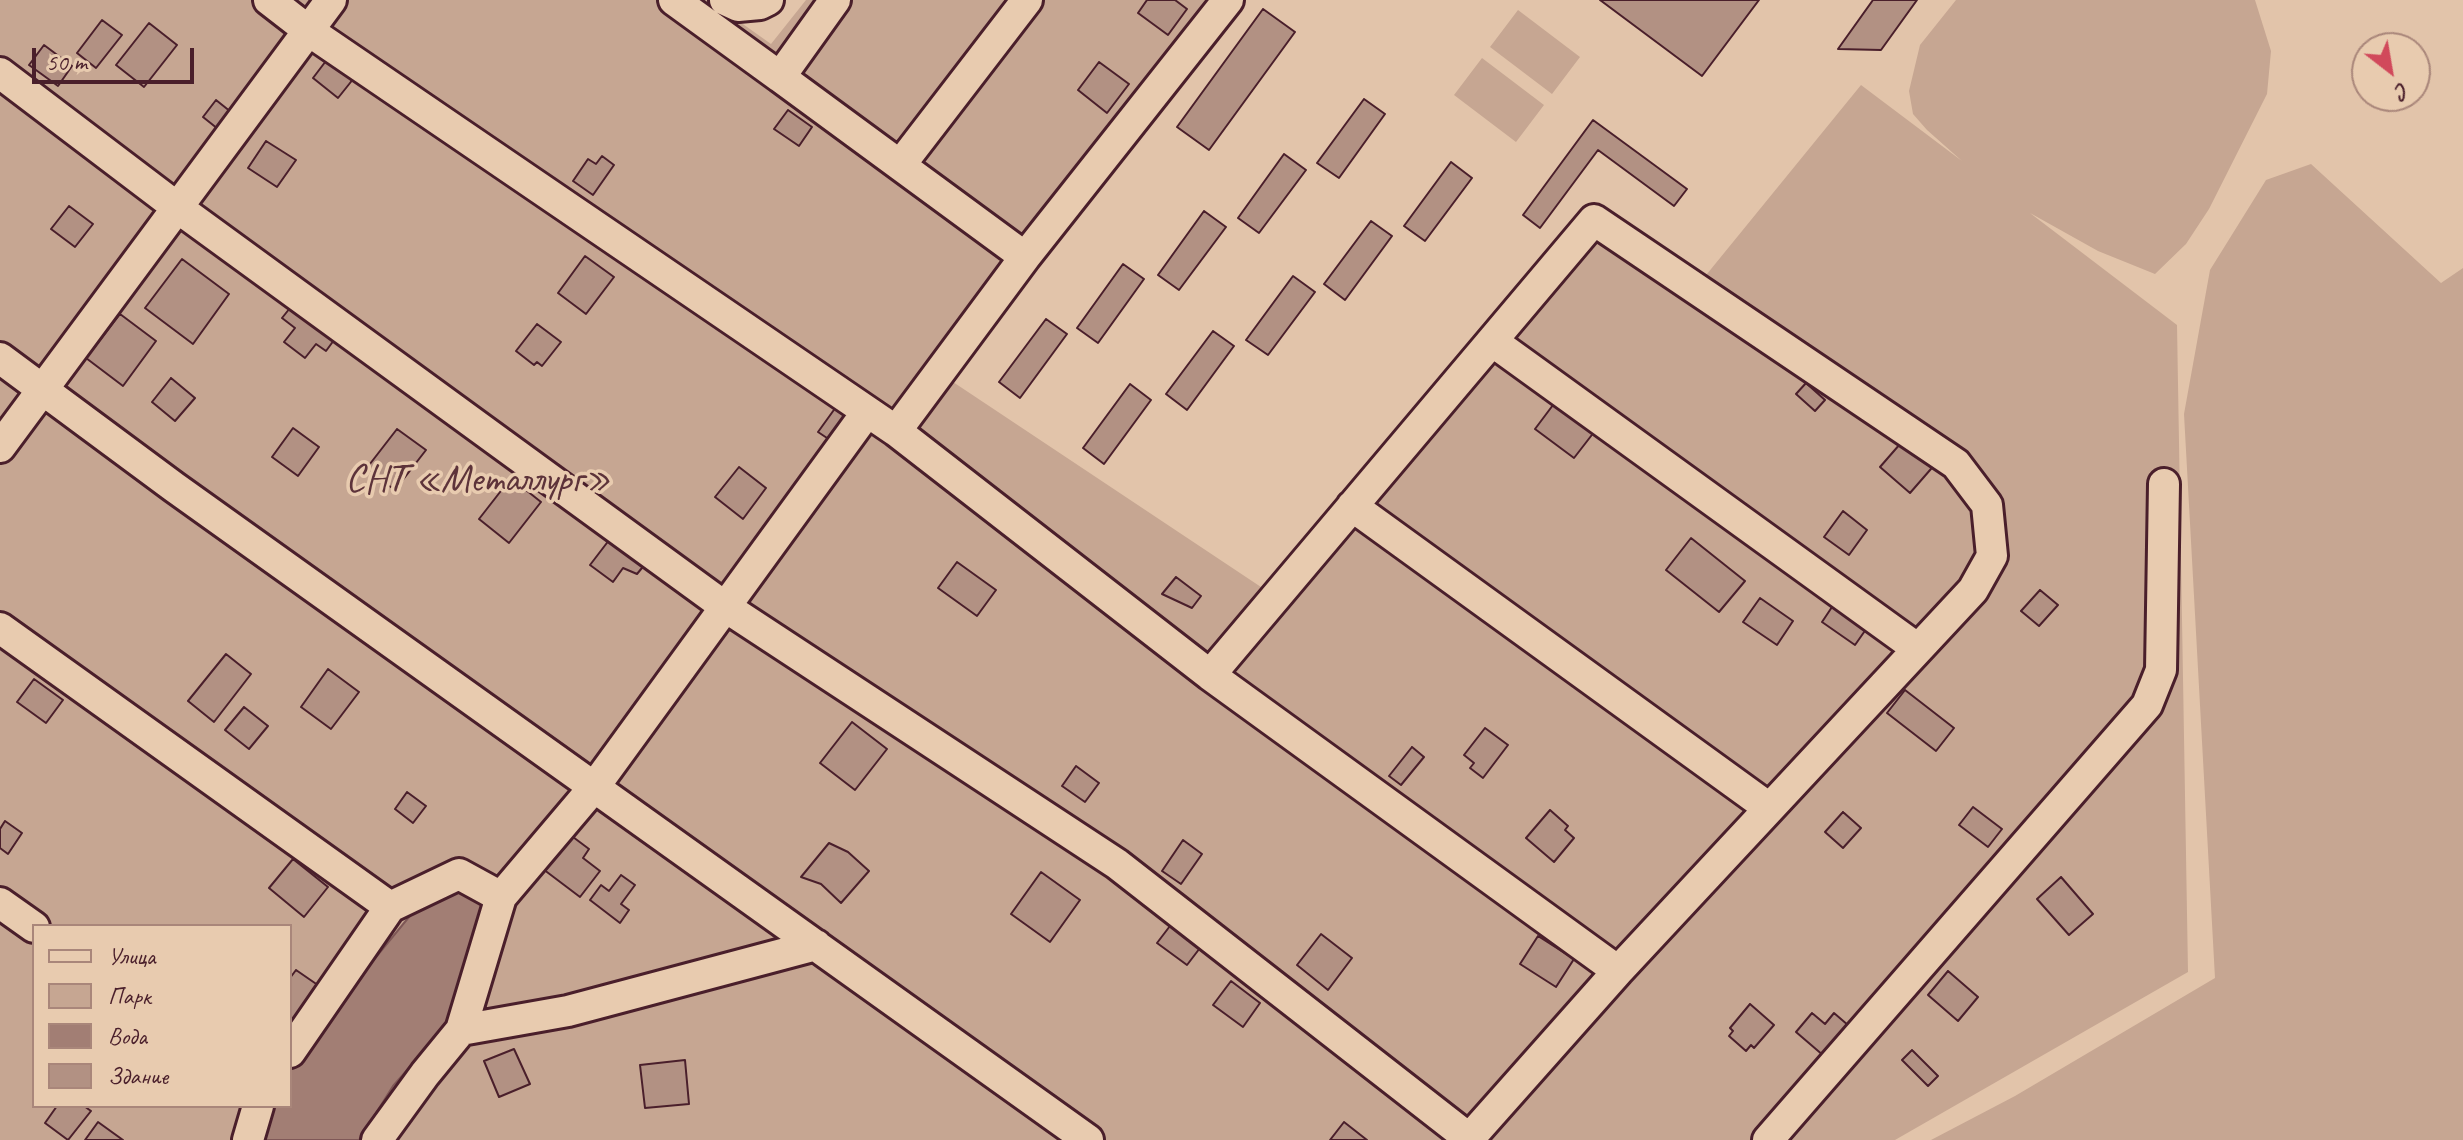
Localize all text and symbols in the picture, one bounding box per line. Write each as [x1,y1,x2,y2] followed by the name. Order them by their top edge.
[36,32,198,82] scale bar
[2351,32,2431,112] north arrow
[46,47,87,77] text: 50 m
[2390,76,2414,106] text: С
[345,457,611,505] park label: СНТ «Металлург»
[32,924,292,1108] legend
[108,941,156,971] text: Улица
[108,981,151,1011] text: Парк
[108,1021,147,1051] text: Вода
[108,1061,168,1091] text: Здание

